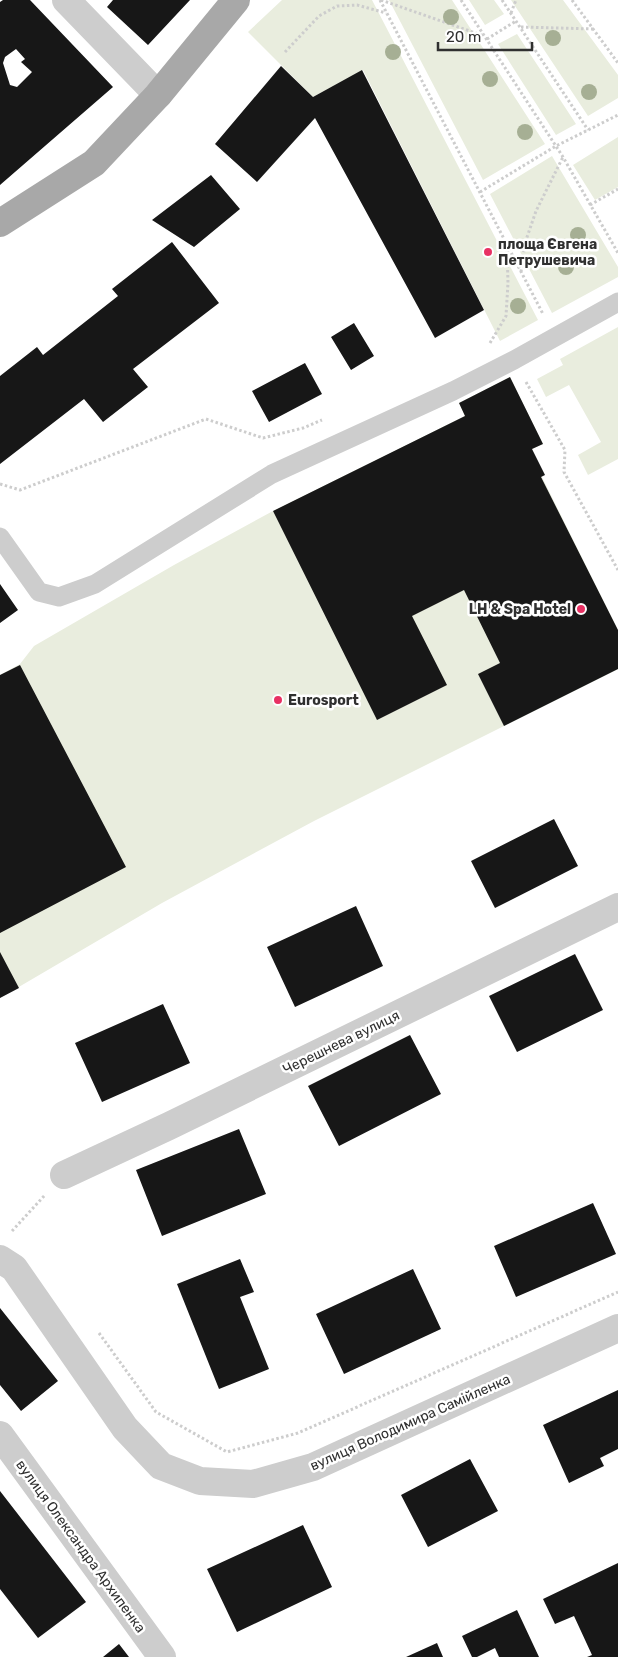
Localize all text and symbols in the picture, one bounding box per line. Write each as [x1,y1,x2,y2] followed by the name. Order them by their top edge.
[438,20,532,52] scale bar
[446,28,481,46] text: 20 m
[498,236,597,269] place label: площа Євгена Петрушевича
[482,246,494,258] marker: площа Євгена Петрушевича
[469,601,571,618] place label: LH & Spa Hotel
[575,603,587,615] marker: LH & Spa Hotel
[288,692,359,709] place label: Eurosport
[272,694,284,706] marker: Eurosport
[280,1007,402,1078] street label: Черешнева вулиця
[307,1370,513,1474] street label: вулиця Володимира Самійленка
[12,1457,149,1636] street label: вулиця Олександра Архипенка

